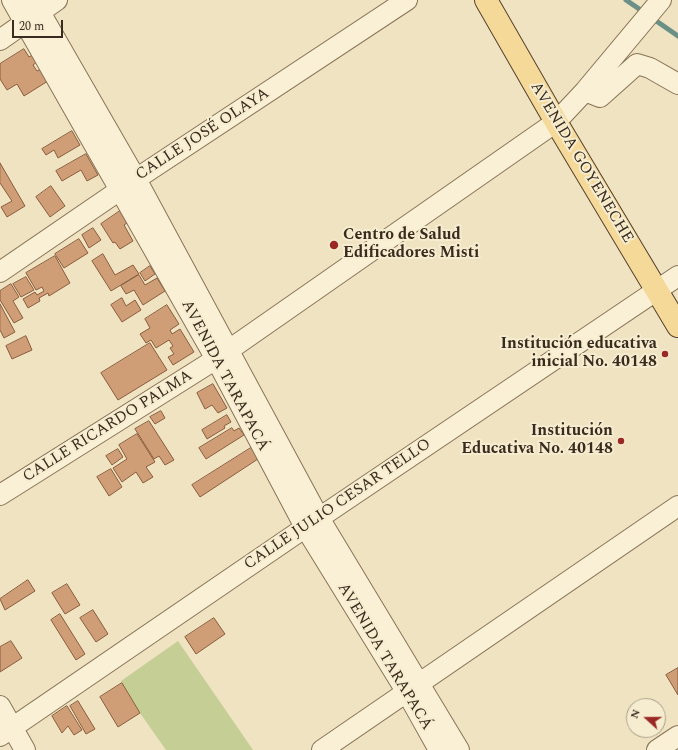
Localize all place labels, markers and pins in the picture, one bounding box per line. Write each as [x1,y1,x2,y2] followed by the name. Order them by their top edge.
[343,226,479,264] place label: Centro de Salud Edificadores Misti
[328,239,340,251] marker: Centro de Salud Edificadores Misti
[500,335,657,373] place label: Institución educativa inicial No. 40148
[660,349,670,359] marker: Institución educativa inicial No. 40148
[461,422,613,460] place label: Institución Educativa No. 40148
[616,436,626,446] marker: Institución Educativa No. 40148

